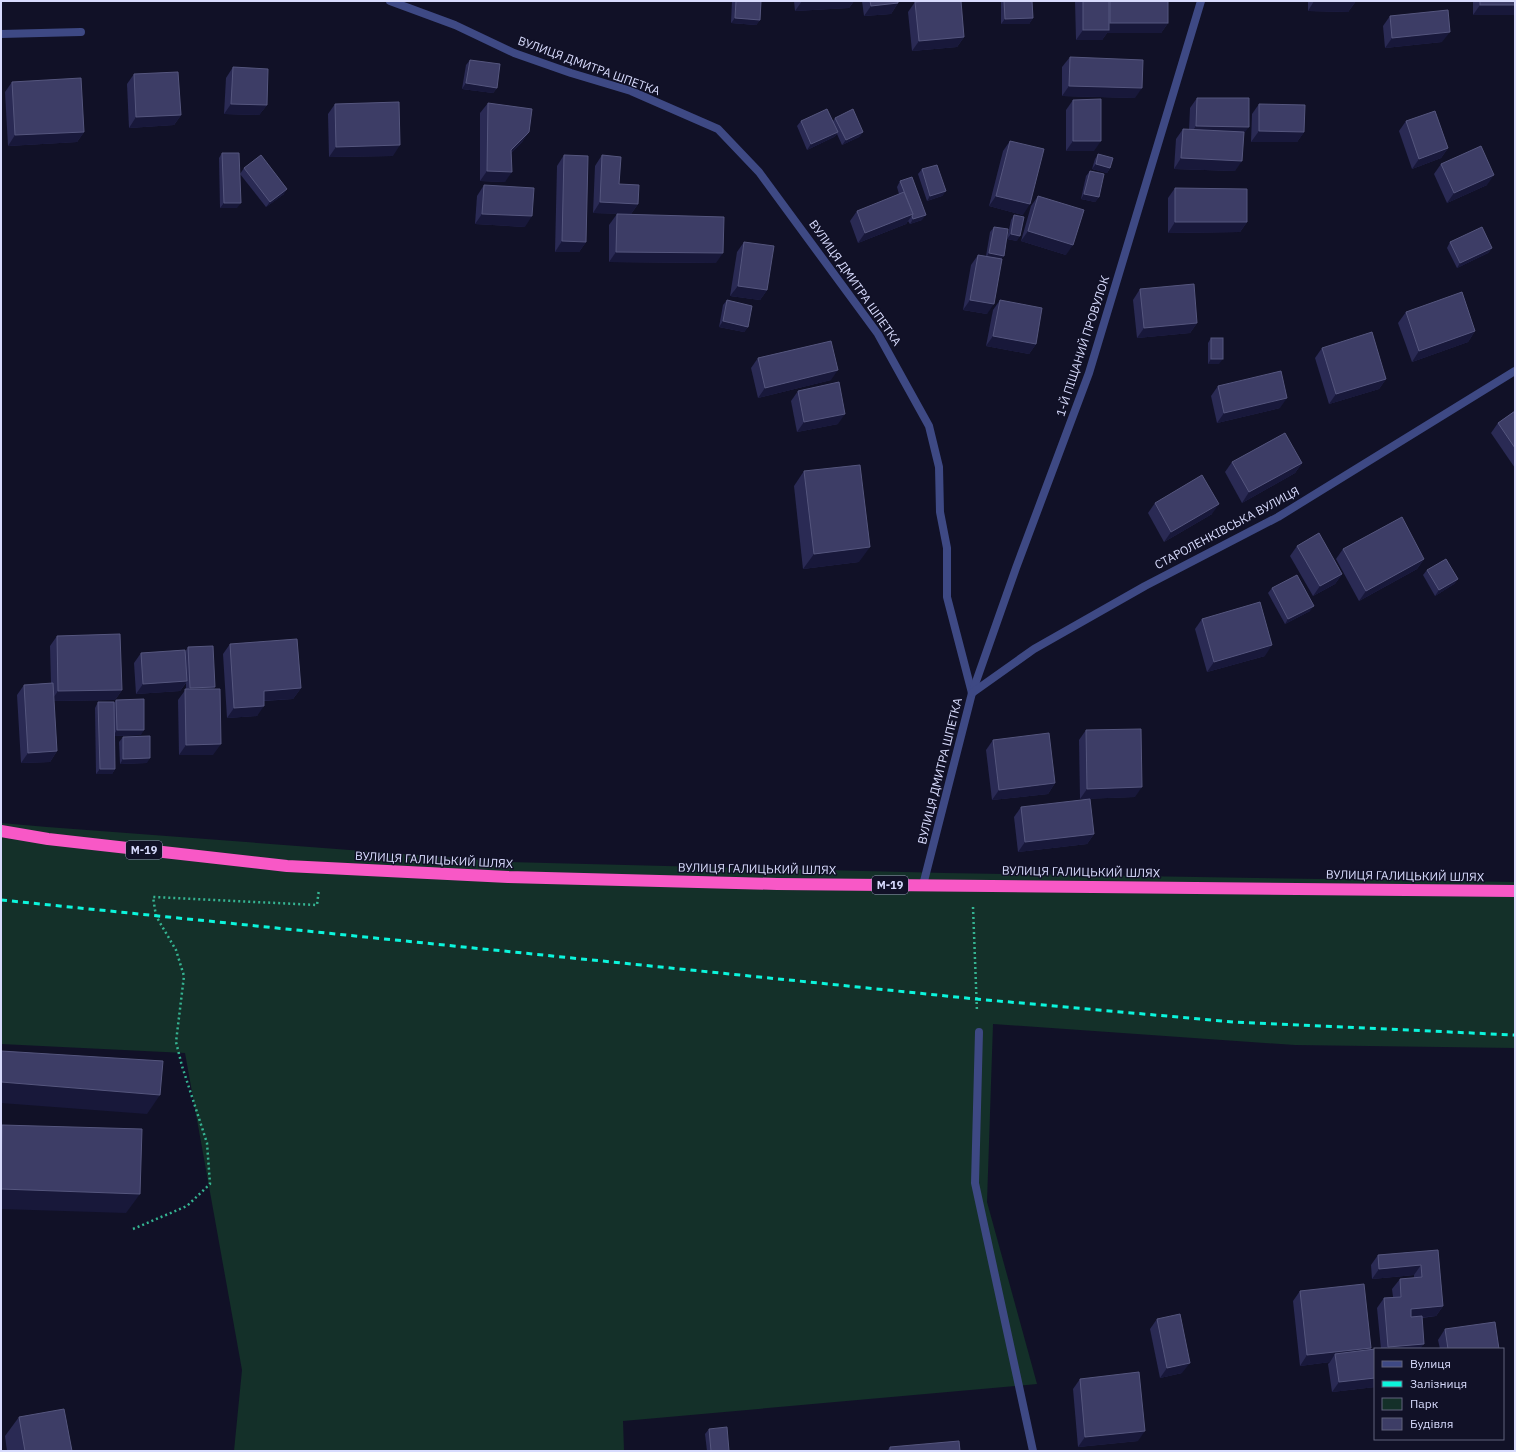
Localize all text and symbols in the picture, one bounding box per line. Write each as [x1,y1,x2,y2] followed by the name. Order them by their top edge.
[516,33,663,98] street label: ВУЛИЦЯ ДМИТРА ШПЕТКА
[806,217,905,349] street label: ВУЛИЦЯ ДМИТРА ШПЕТКА
[1053,273,1112,418] street label: 1-Й ПІЩАНИЙ ПРОВУЛОК
[1152,483,1302,572] street label: СТАРОЛЕНКІВСЬКА ВУЛИЦЯ
[914,696,965,846] street label: ВУЛИЦЯ ДМИТРА ШПЕТКА
[126,841,162,859] road number: М-19
[355,848,514,871] street label: ВУЛИЦЯ ГАЛИЦЬКИЙ ШЛЯХ
[678,860,837,877] street label: ВУЛИЦЯ ГАЛИЦЬКИЙ ШЛЯХ
[1002,863,1161,880] street label: ВУЛИЦЯ ГАЛИЦЬКИЙ ШЛЯХ
[1326,867,1485,884] street label: ВУЛИЦЯ ГАЛИЦЬКИЙ ШЛЯХ
[872,876,908,894] road number: М-19
[1374,1348,1504,1440] legend
[1410,1356,1451,1371] text: Вулиця
[1410,1376,1467,1391] text: Залізниця
[1410,1396,1439,1411] text: Парк
[1410,1416,1453,1431] text: Будівля

